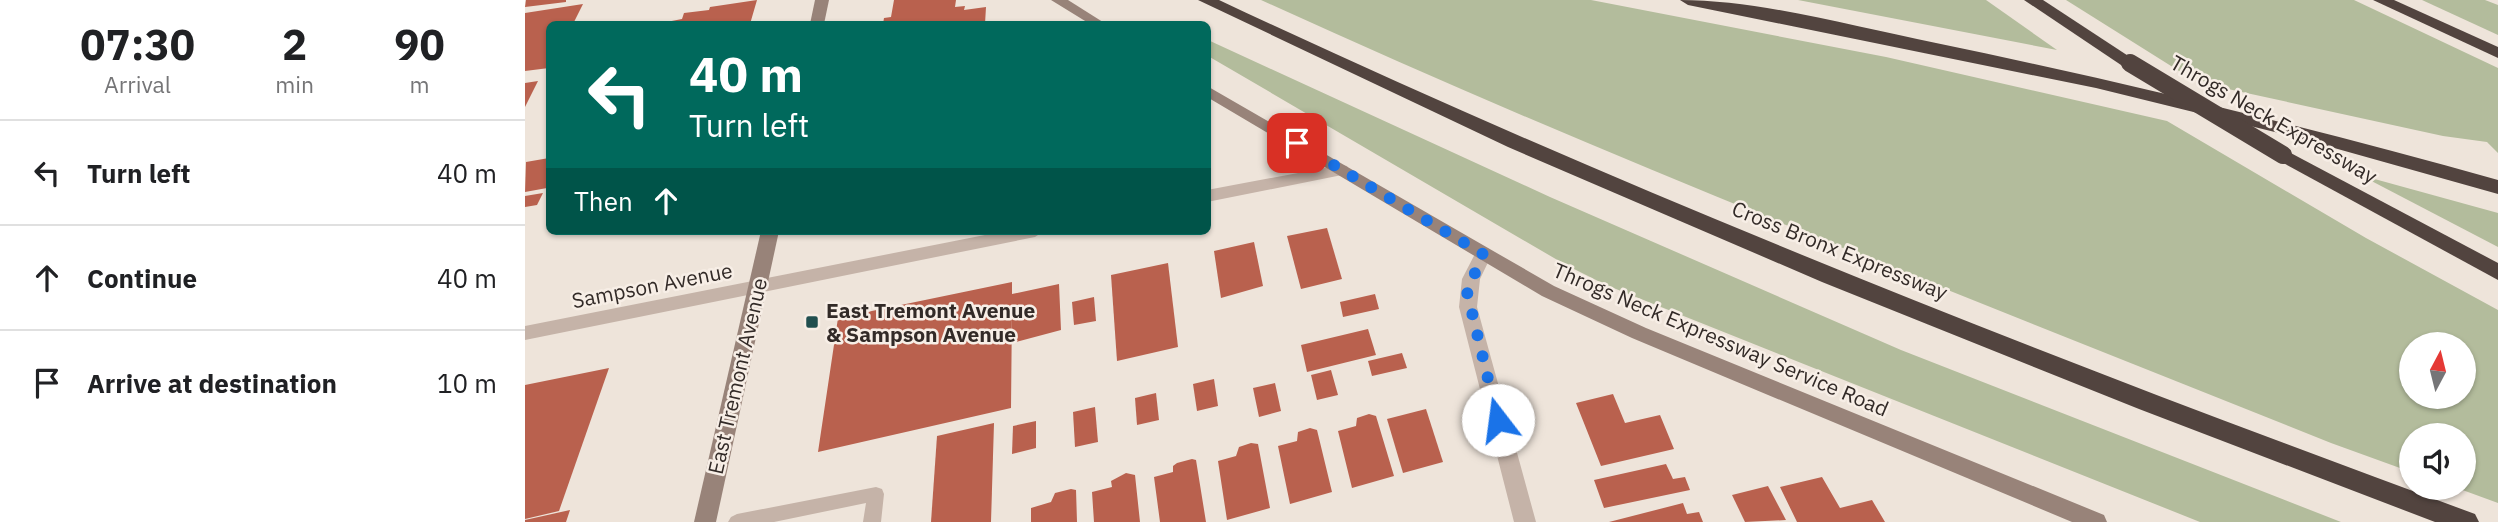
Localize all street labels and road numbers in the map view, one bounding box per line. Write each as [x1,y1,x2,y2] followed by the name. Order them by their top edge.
[2165,48,2383,190] street label: Throgs Neck Expressway
[1728,194,1952,306] street label: Cross Bronx Expressway
[1549,255,1893,423] street label: Throgs Neck Expressway Service Road
[569,256,735,314] street label: Sampson Avenue
[701,275,773,477] street label: East Tremont Avenue

